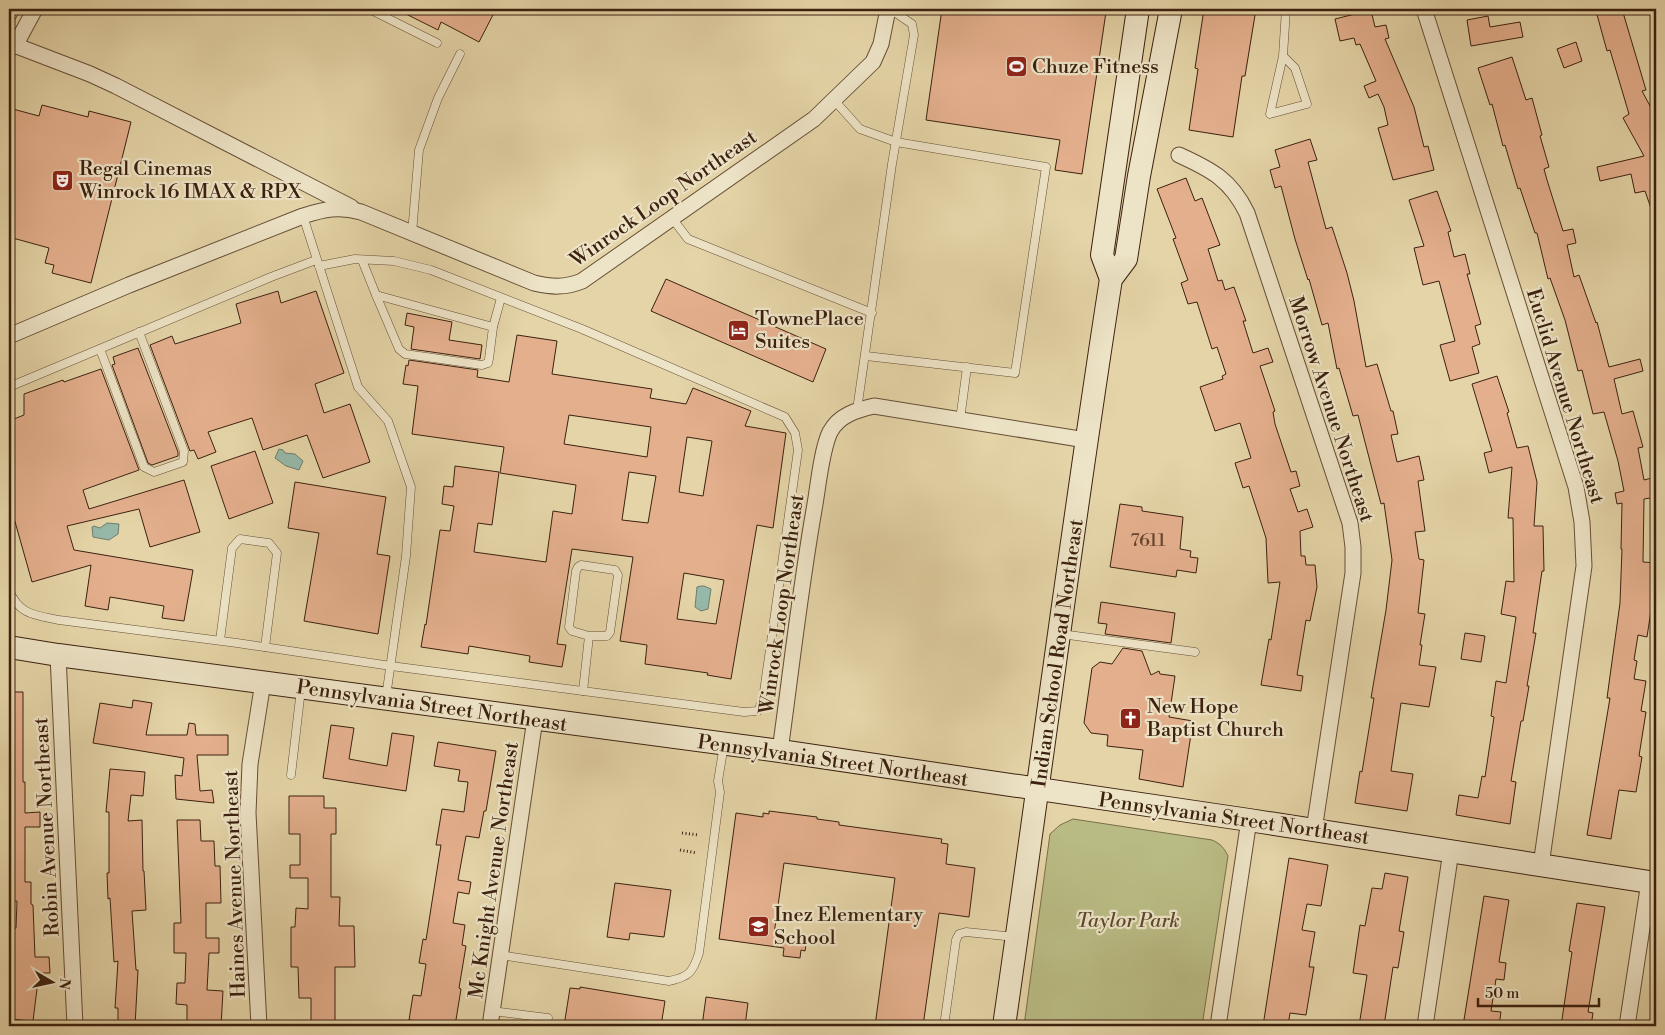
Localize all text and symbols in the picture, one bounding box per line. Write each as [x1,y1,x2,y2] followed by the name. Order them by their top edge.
[1004,54,1028,78] sports icon: Chuze Fitness
[1032,55,1159,80] place label: Chuze Fitness
[565,125,762,274] street label: Winrock Loop Northeast
[78,157,302,205] place label: Regal Cinemas Winrock 16 IMAX & RPX
[51,168,75,192] theatre icon: Regal Cinemas Winrock 16 IMAX & RPX
[1520,286,1609,507] street label: Euclid Avenue Northeast
[1282,294,1379,525] street label: Morrow Avenue Northeast
[755,307,864,355] place label: TownePlace Suites
[727,318,751,342] hotel icon: TownePlace Suites
[755,492,810,717] street label: Winrock Loop Northeast
[1027,518,1090,789] street label: Indian School Road Northeast
[1131,529,1166,552] house number: 7611
[295,675,569,738] street label: Pennsylvania Street Northeast
[1146,695,1284,743] place label: New Hope Baptist Church
[1119,706,1143,730] church icon: New Hope Baptist Church
[29,717,66,937] street label: Robin Avenue Northeast
[696,730,970,793] street label: Pennsylvania Street Northeast
[464,740,525,1000] street label: Mc Knight Avenue Northeast
[219,769,252,998] street label: Haines Avenue Northeast
[1097,788,1371,851] street label: Pennsylvania Street Northeast
[774,903,924,951] place label: Inez Elementary School
[1076,909,1180,934] park label: Taylor Park
[746,914,770,938] school or university icon: Inez Elementary School
[28,958,78,1008] north arrow
[1478,975,1599,1007] scale bar
[54,977,74,991] text: N
[1485,984,1519,1003] text: 50 m

